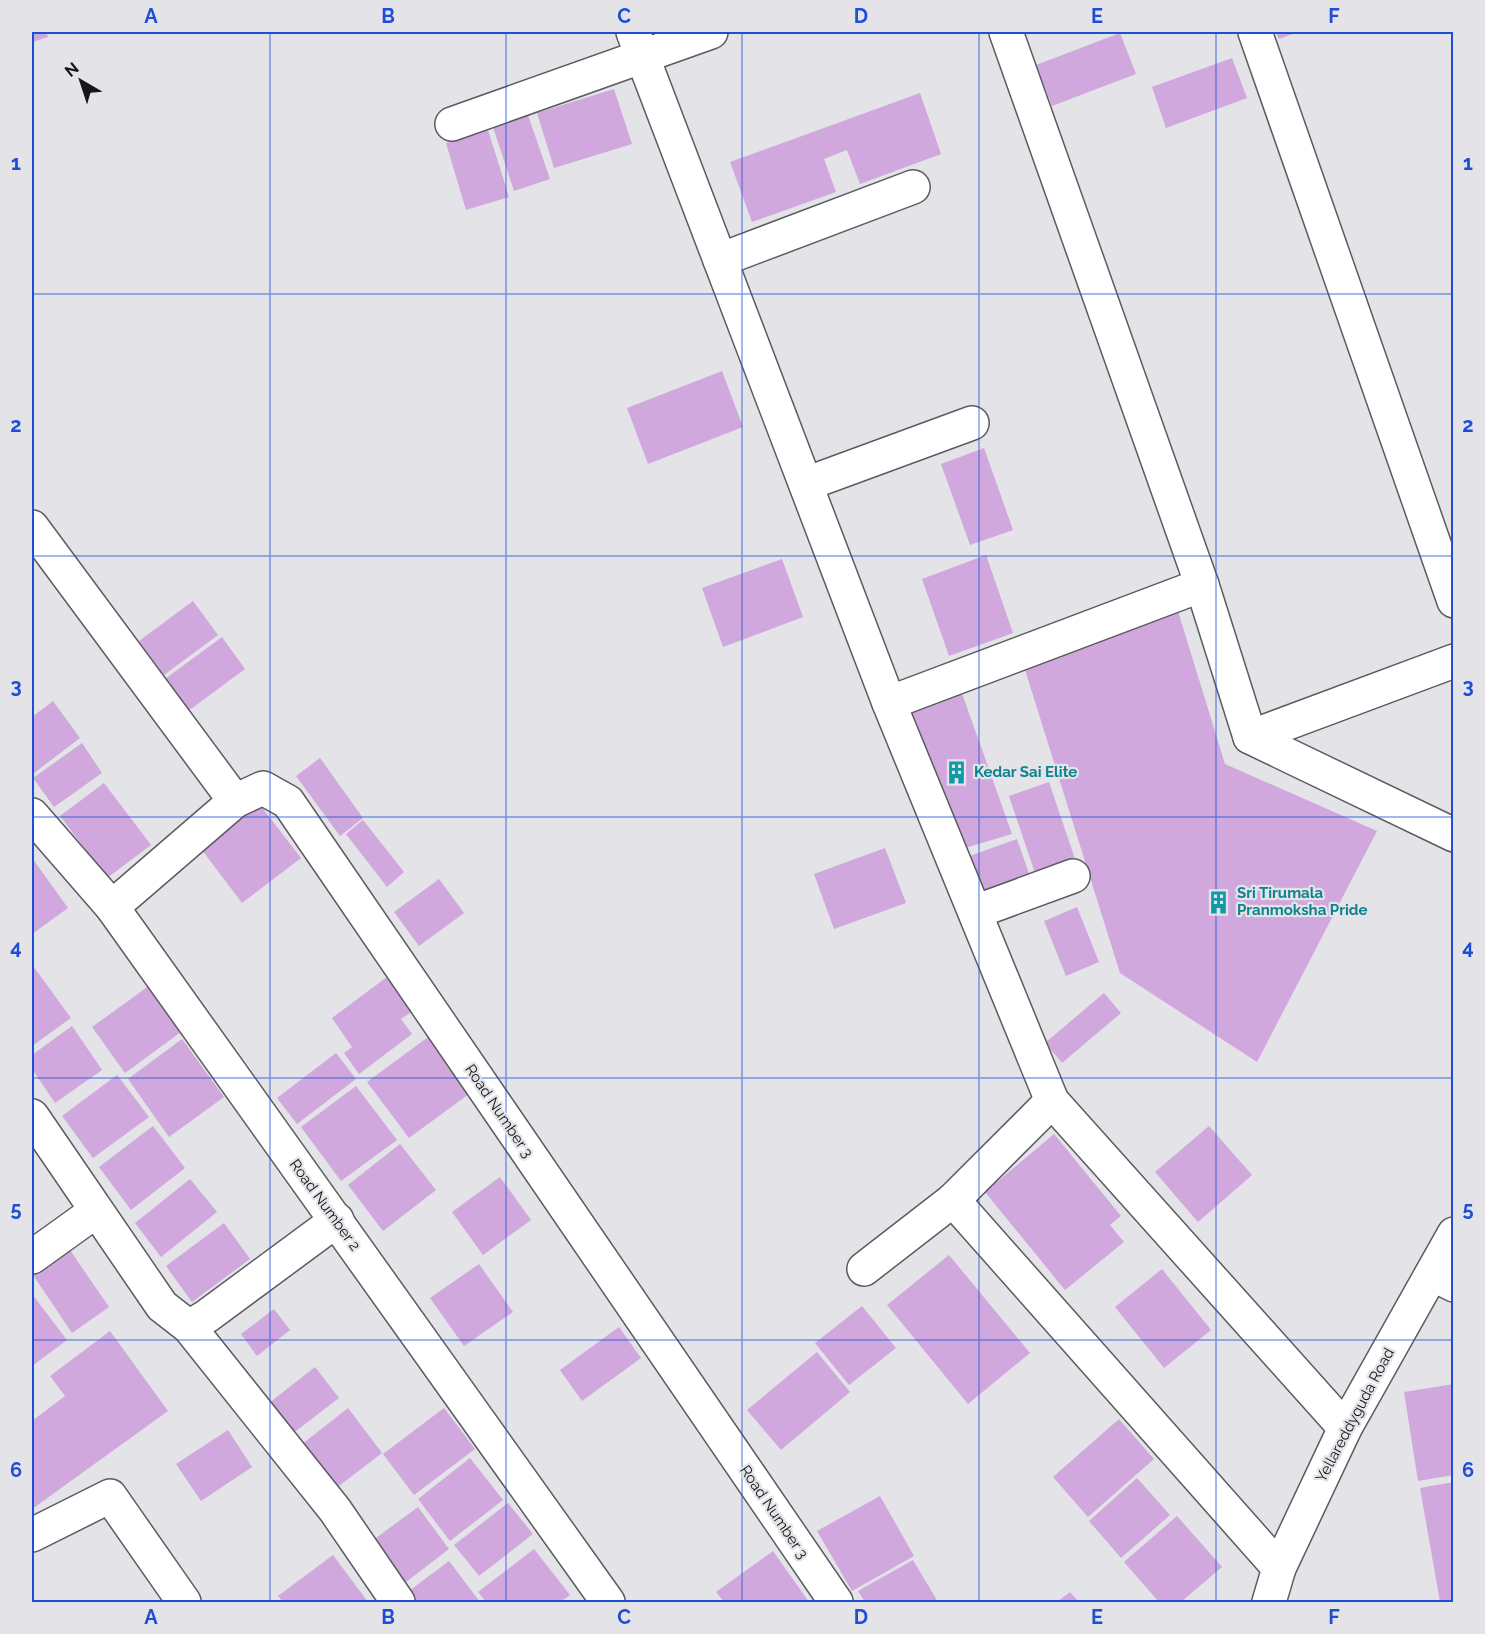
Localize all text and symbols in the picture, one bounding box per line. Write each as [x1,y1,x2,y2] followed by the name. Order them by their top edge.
[144,4,158,28] text: A
[381,4,395,28] text: B
[617,4,631,28] text: C
[854,4,868,28] text: D
[1091,4,1103,28] text: E
[1328,4,1340,28] text: F
[51,51,111,111] north arrow
[61,59,83,81] text: N
[11,151,21,175] text: 1
[1463,151,1473,175] text: 1
[10,413,22,437] text: 2
[1462,413,1474,437] text: 2
[10,674,22,698] text: 3
[1462,674,1474,698] text: 3
[943,759,969,785] building icon: Kedar Sai Elite
[974,763,1077,781] place label: Kedar Sai Elite
[1237,884,1367,919] place label: Sri Tirumala Pranmoksha Pride
[1206,889,1232,915] building icon: Sri Tirumala Pranmoksha Pride
[10,935,22,959] text: 4
[1462,935,1474,959] text: 4
[461,1061,537,1161] street label: Road Number 3
[286,1156,364,1254] street label: Road Number 2
[10,1197,22,1221] text: 5
[1462,1197,1474,1221] text: 5
[1312,1345,1398,1485] street label: Yellareddyguda Road
[10,1458,22,1482] text: 6
[1462,1458,1474,1482] text: 6
[736,1462,812,1562] street label: Road Number 3
[144,1605,158,1629] text: A
[381,1605,395,1629] text: B
[617,1605,631,1629] text: C
[854,1605,868,1629] text: D
[1091,1605,1103,1629] text: E
[1328,1605,1340,1629] text: F

